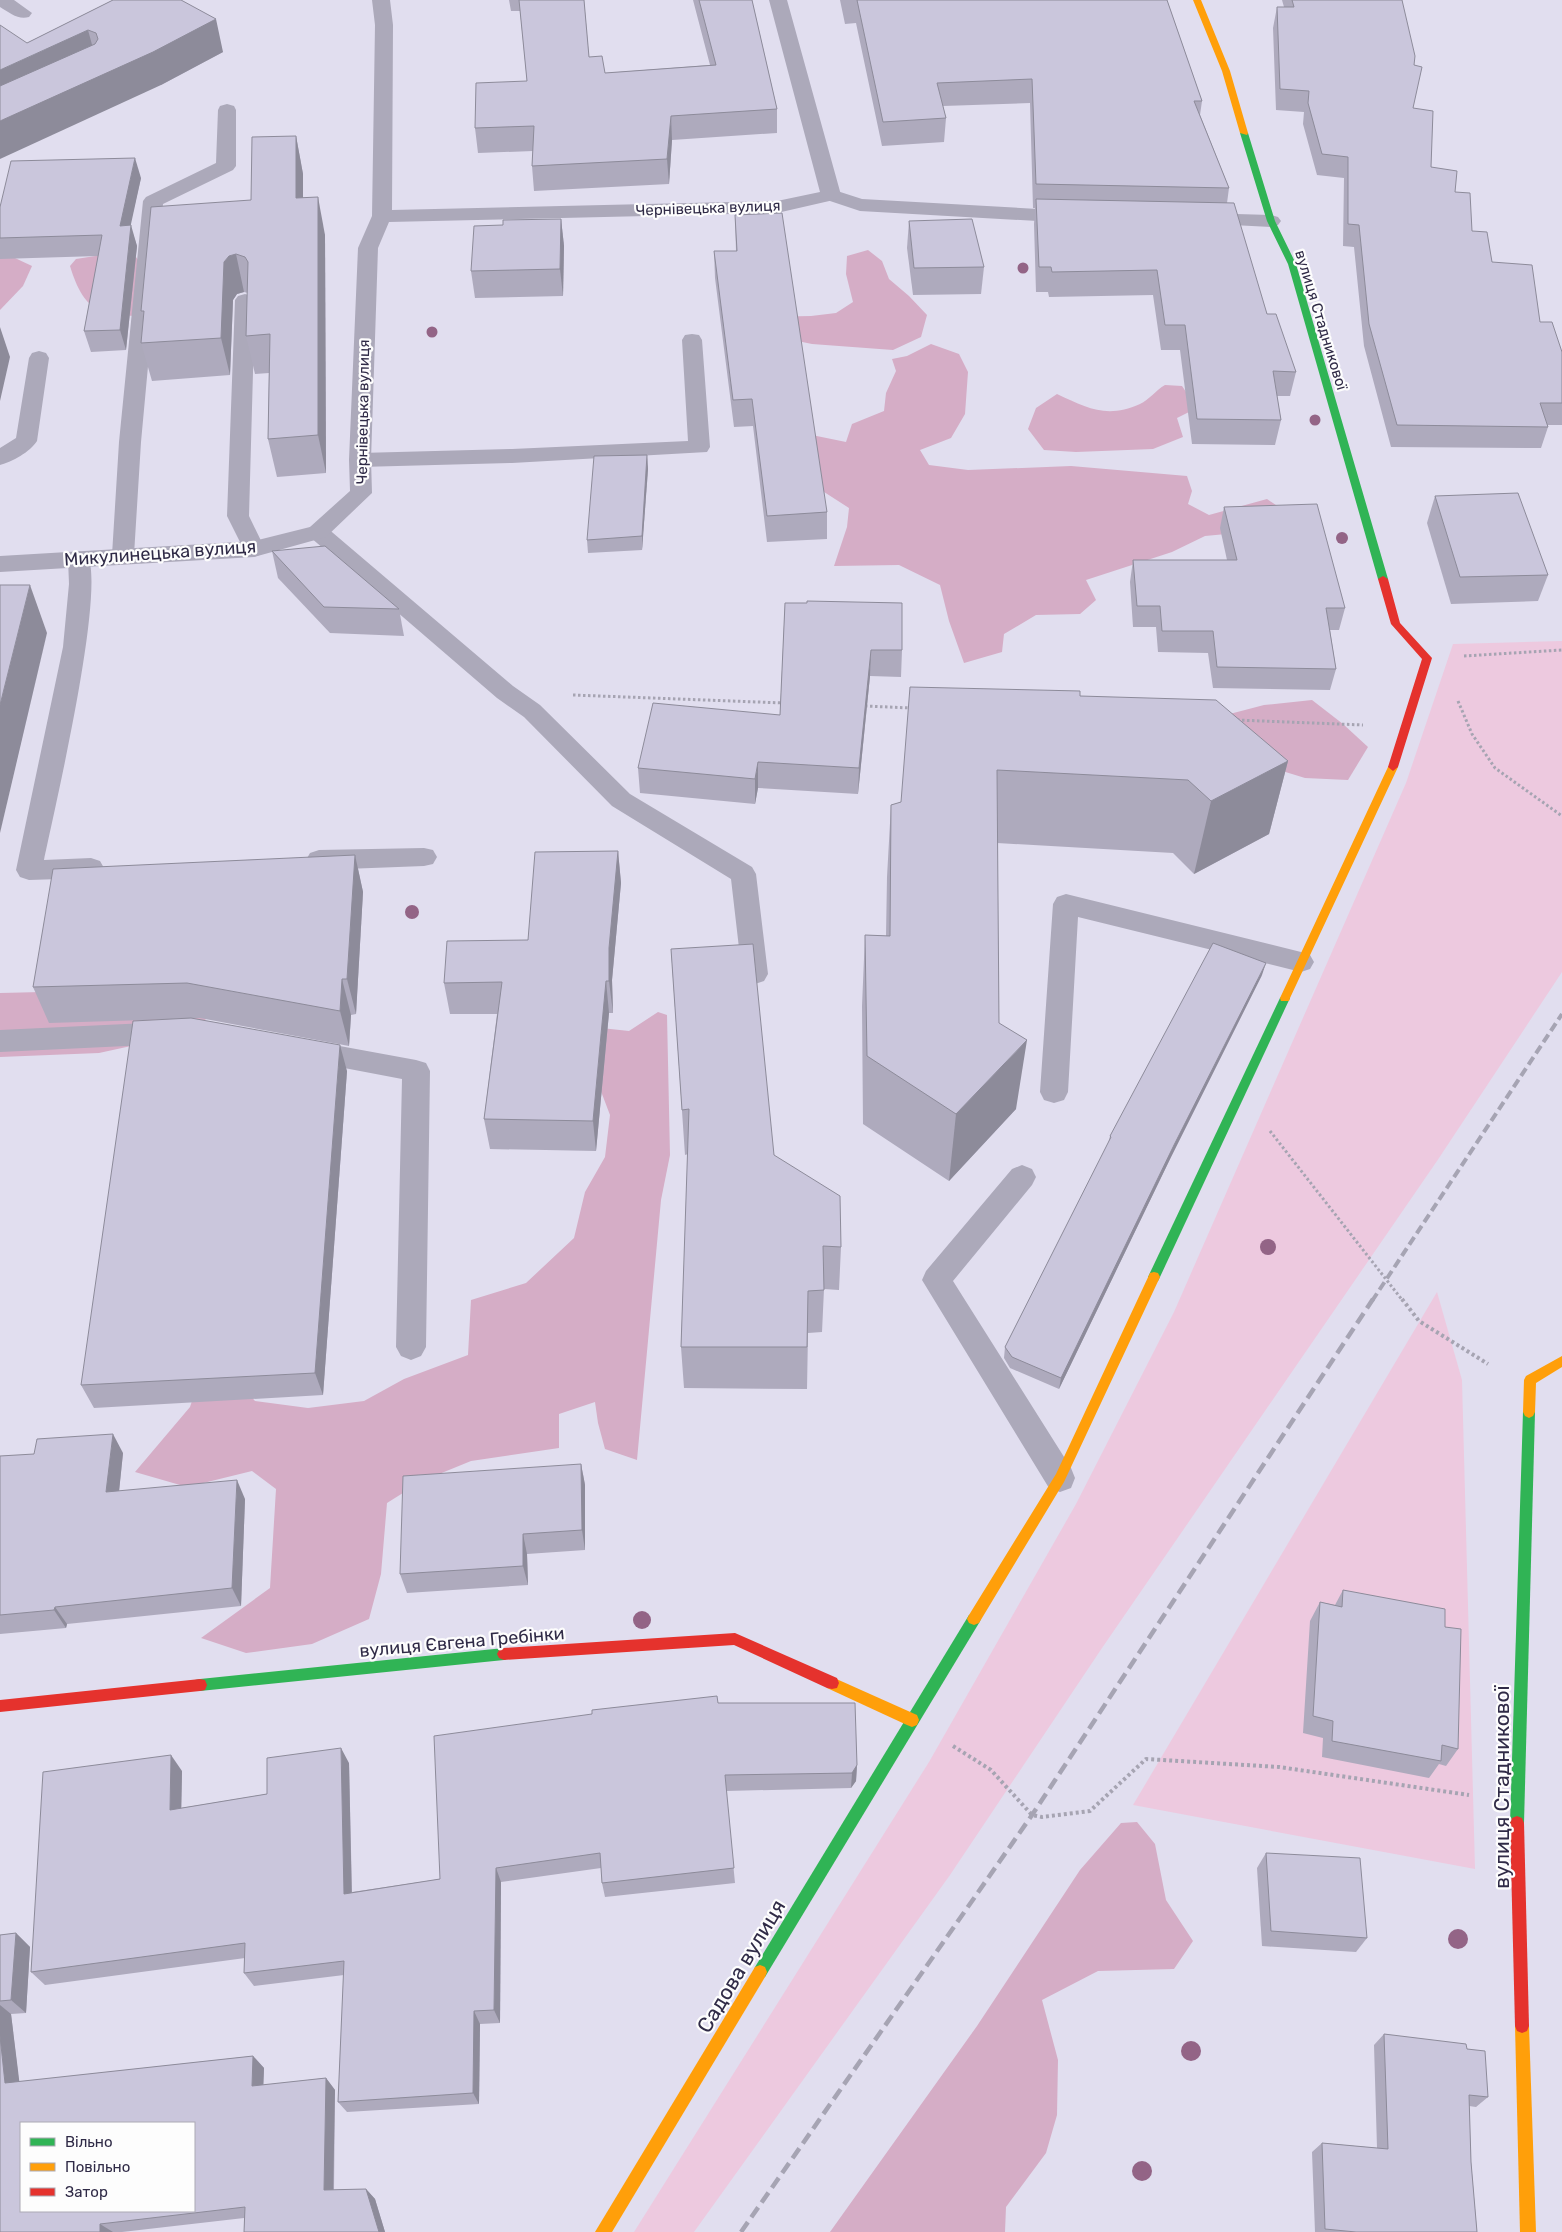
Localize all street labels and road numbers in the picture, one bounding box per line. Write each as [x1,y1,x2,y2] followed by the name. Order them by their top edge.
[635,196,781,220] street label: Чернівецька вулиця
[1291,248,1351,392] street label: вулиця Стадникової
[353,339,373,485] street label: Чернівецька вулиця
[63,535,257,571] street label: Микулинецька вулиця
[359,1622,565,1662] street label: вулиця Євгена Гребінки
[1489,1684,1514,1889] street label: вулиця Стадникової
[691,1895,791,2037] street label: Садова вулиця

